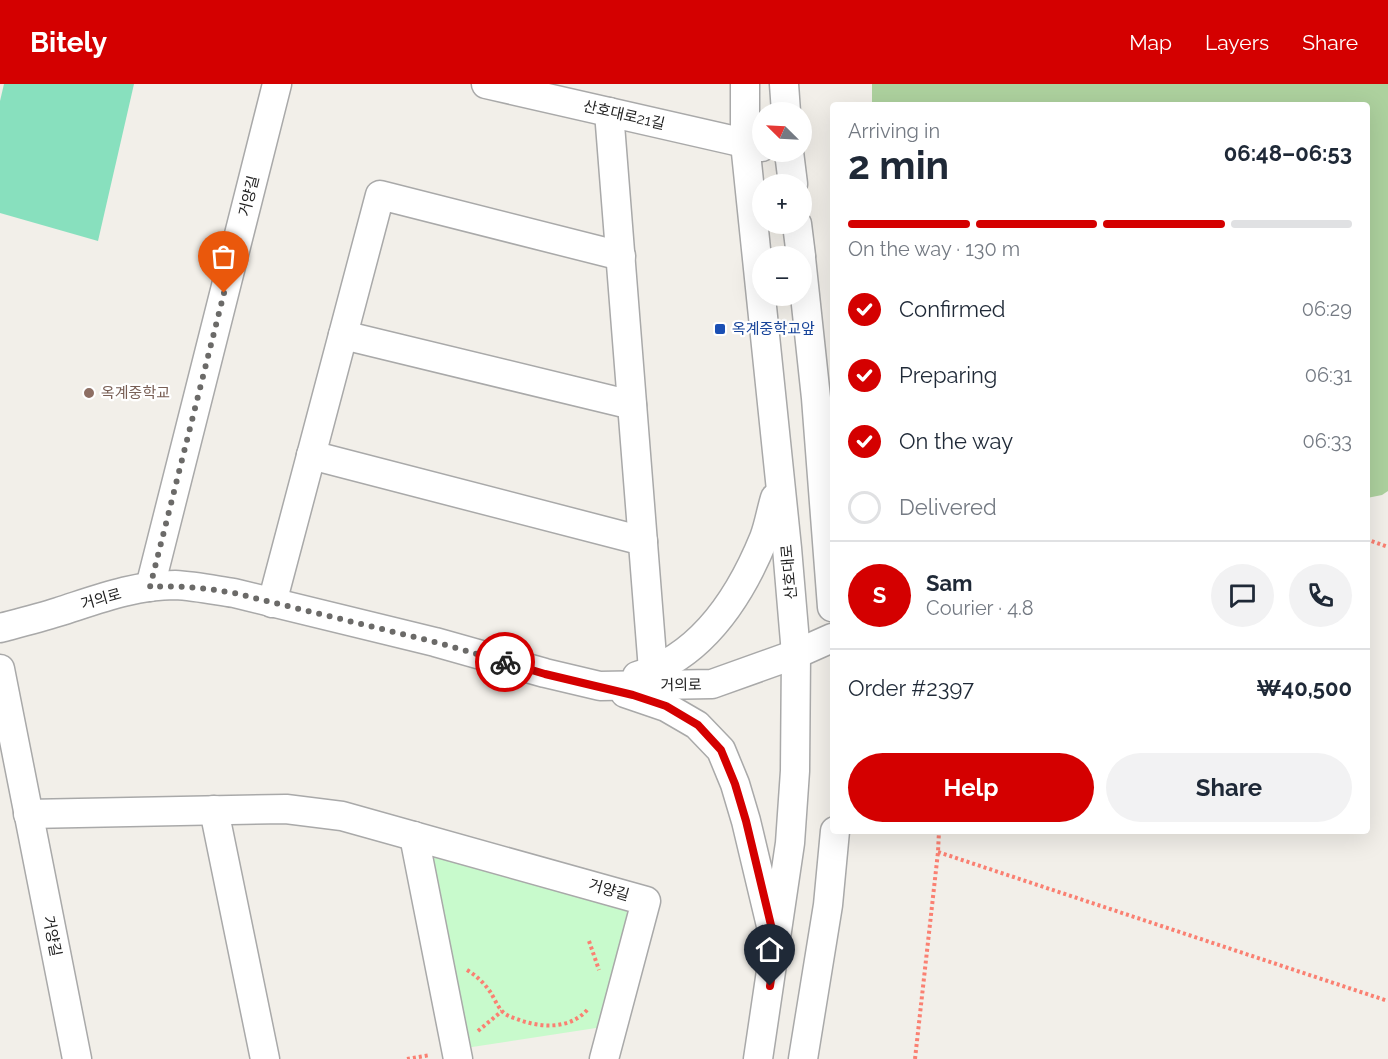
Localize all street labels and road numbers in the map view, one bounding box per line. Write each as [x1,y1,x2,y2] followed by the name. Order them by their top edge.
[581,97,667,133] street label: 산호대로21길
[235,174,263,218] street label: 거양길
[778,544,800,600] street label: 산호대로
[79,585,123,613] street label: 거의로
[660,676,702,694] street label: 거의로
[587,876,631,904] street label: 거양길
[39,914,65,958] street label: 거양길

